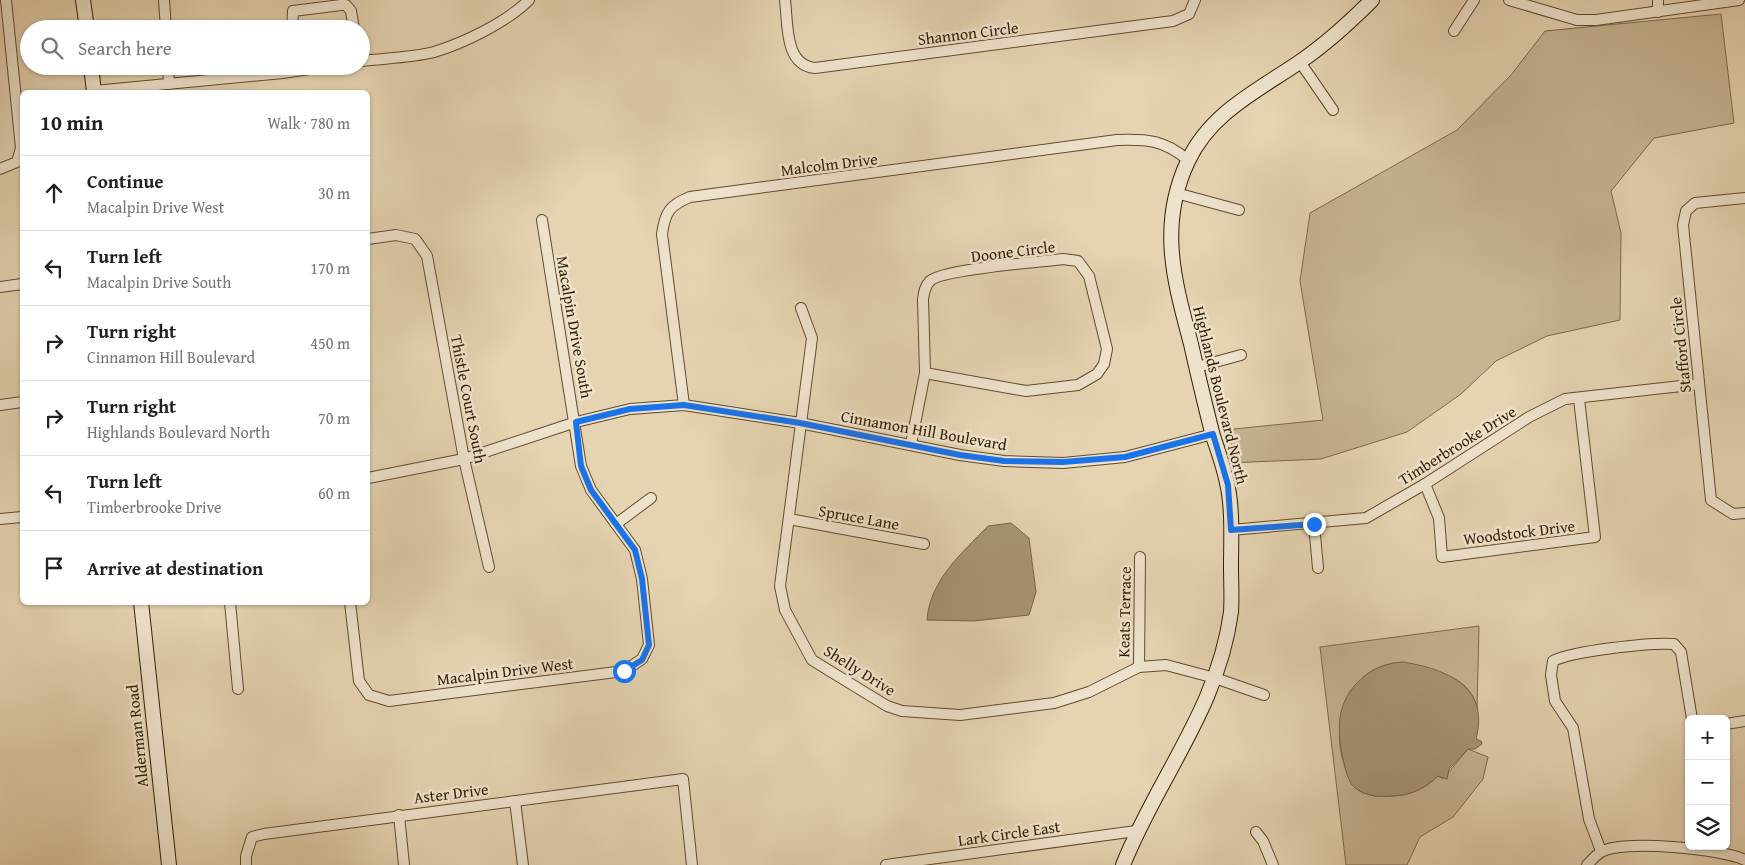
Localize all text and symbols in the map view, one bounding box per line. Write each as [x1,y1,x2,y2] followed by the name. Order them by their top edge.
[916,15,1020,51] street label: Shannon Circle
[20,20,370,75] search box
[38,34,66,62] icon: search
[78,34,172,62] text: Search here
[40,107,103,138] text: 10 min
[267,111,350,135] text: Walk · 780 m
[779,146,879,182] street label: Malcolm Drive
[87,167,164,195] text: Continue
[40,179,68,207] icon: ahead
[318,181,350,205] text: 30 m
[87,195,224,219] text: Macalpin Drive West
[970,234,1056,268] street label: Doone Circle
[87,242,162,270] text: Turn left
[40,254,68,282] icon: left
[551,254,599,400] street label: Macalpin Drive South
[310,256,350,280] text: 170 m
[87,270,231,294] text: Macalpin Drive South
[1663,296,1697,394] street label: Stafford Circle
[1187,303,1255,487] street label: Highlands Boulevard North
[87,317,176,345] text: Turn right
[40,329,68,357] icon: right
[310,331,350,355] text: 450 m
[445,333,493,465] street label: Thistle Court South
[87,345,255,369] text: Cinnamon Hill Boulevard
[87,392,176,420] text: Turn right
[1394,399,1520,491] street label: Timberbrooke Drive
[40,404,68,432] icon: right
[839,404,1009,456] street label: Cinnamon Hill Boulevard
[318,406,350,430] text: 70 m
[87,420,270,444] text: Highlands Boulevard North
[87,467,162,495] text: Turn left
[40,479,68,507] icon: left
[318,481,350,505] text: 60 m
[87,495,222,519] text: Timberbrooke Drive
[817,498,901,536] street label: Spruce Lane
[1303,513,1326,536] route end
[1462,513,1576,551] street label: Woodstock Drive
[40,554,68,582] icon: arrive
[87,554,263,582] text: Arrive at destination
[1111,566,1137,658] street label: Keats Terrace
[819,638,901,702] street label: Shelly Drive
[435,651,575,691] street label: Macalpin Drive West
[613,660,636,683] route start
[120,683,154,789] street label: Alderman Road
[1685,715,1730,850] map controls
[1685,715,1730,760] button: +
[1685,760,1730,805] button: −
[412,777,490,809] street label: Aster Drive
[1685,805,1730,850] button: layers
[956,814,1062,852] street label: Lark Circle East

